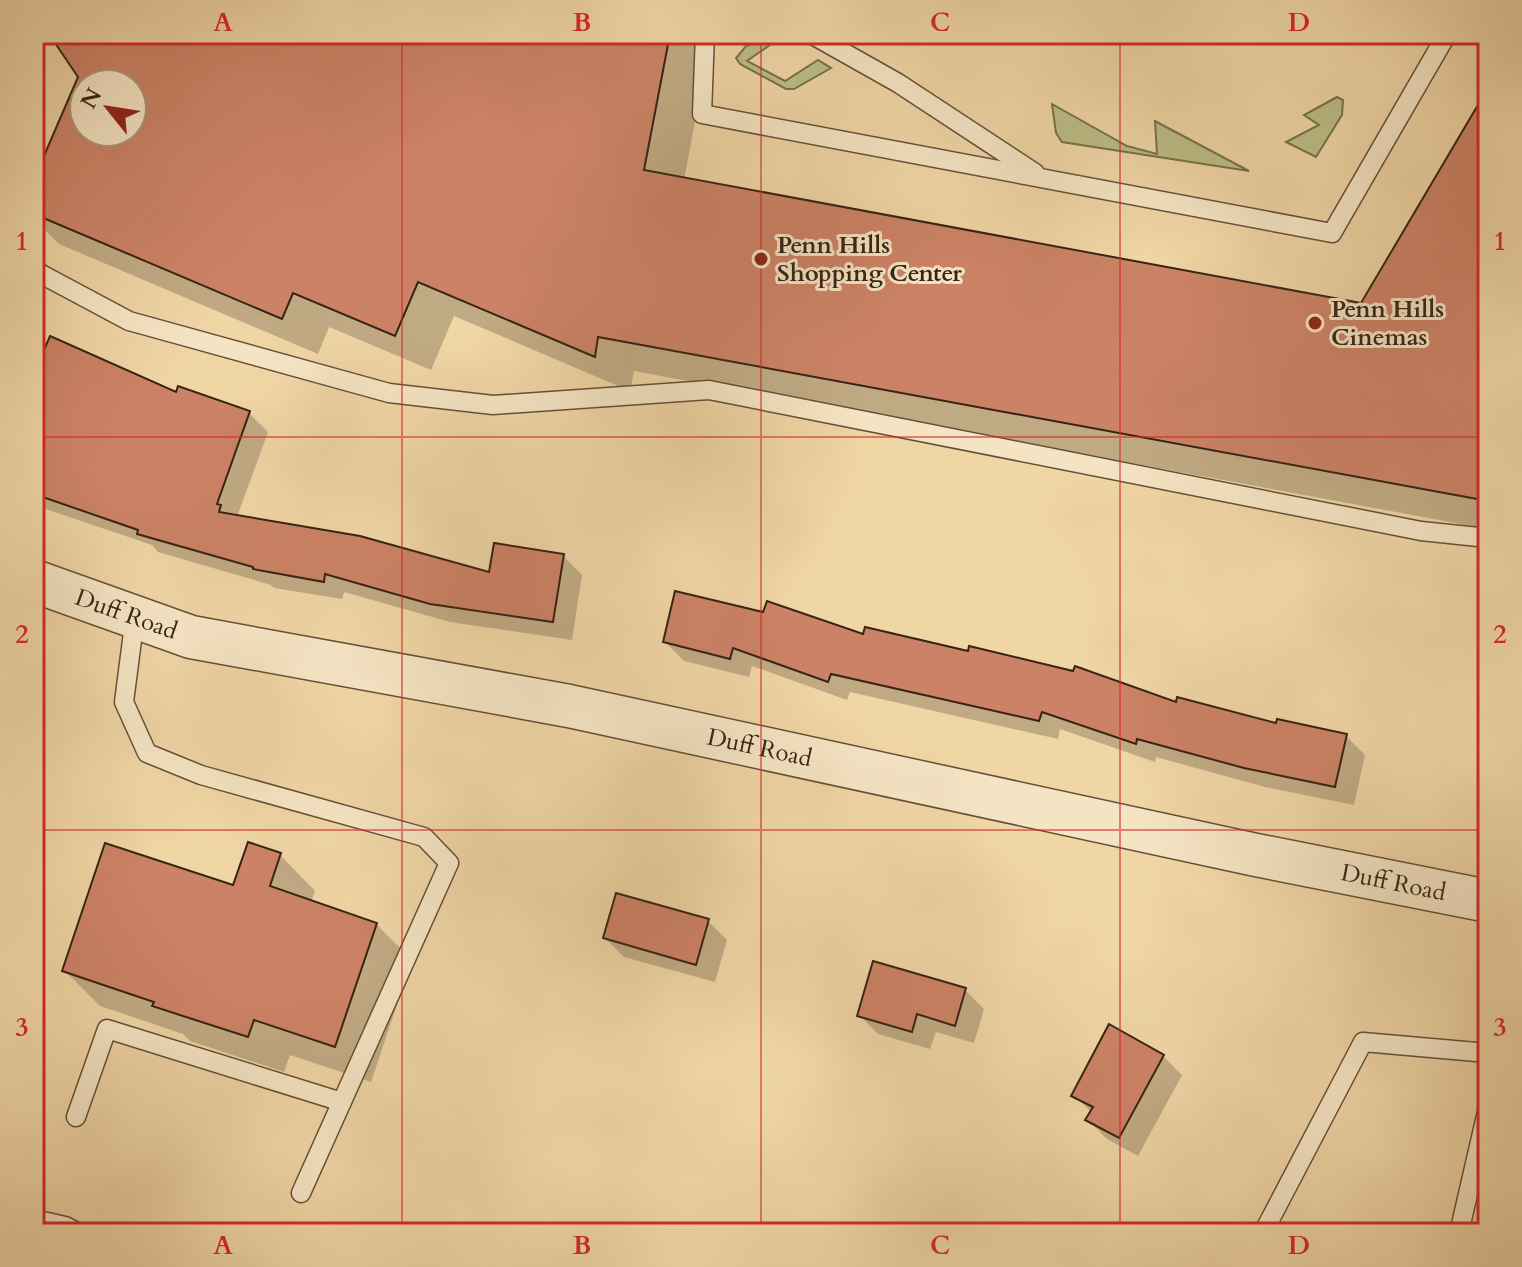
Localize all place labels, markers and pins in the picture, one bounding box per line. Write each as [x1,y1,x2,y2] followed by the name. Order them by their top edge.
[777,229,962,290] place label: Penn Hills Shopping Center
[752,250,770,268] marker: Penn Hills Shopping Center
[1331,293,1444,354] place label: Penn Hills Cinemas
[1306,314,1324,332] marker: Penn Hills Cinemas

